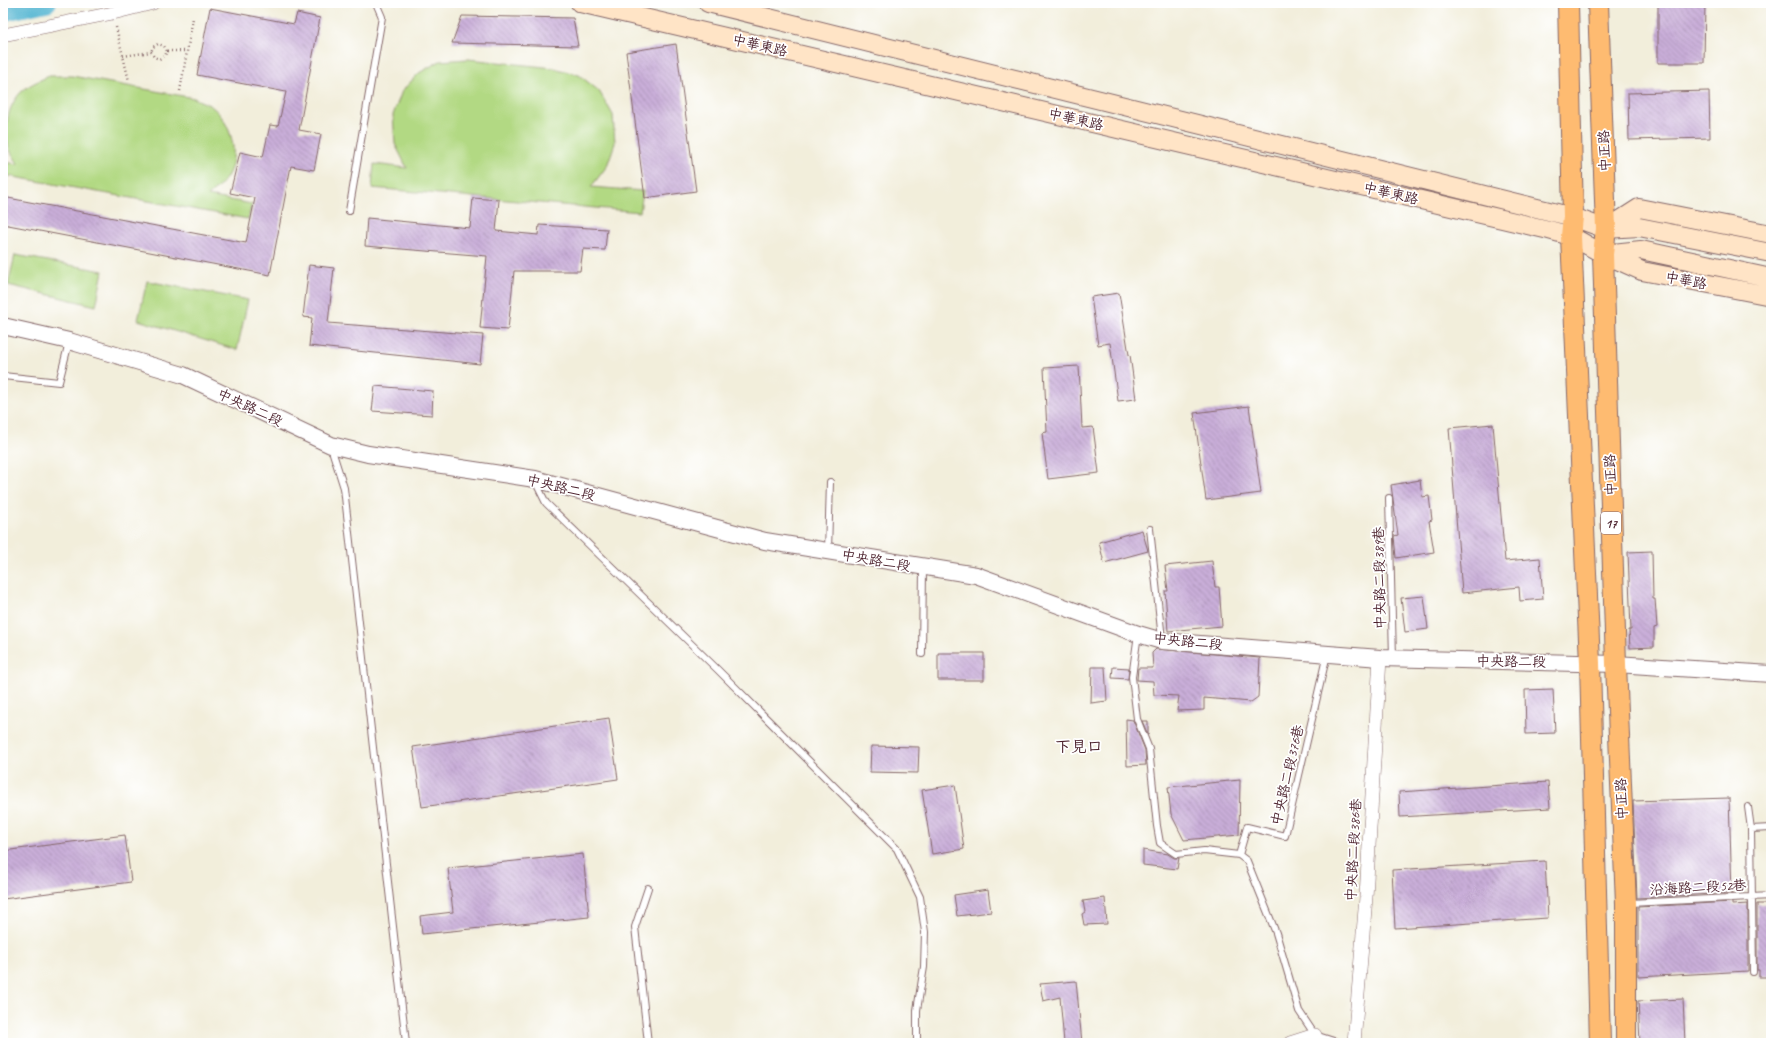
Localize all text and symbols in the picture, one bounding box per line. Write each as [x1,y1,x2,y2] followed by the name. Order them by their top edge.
[731,31,789,60] street label: 中華東路
[1047,105,1105,134] street label: 中華東路
[1595,130,1614,172] street label: 中正路
[1362,179,1420,208] street label: 中華東路
[1664,268,1708,293] street label: 中華路
[214,385,285,430] street label: 中央路二段
[1601,454,1620,496] street label: 中正路
[525,471,597,504] street label: 中央路二段
[1601,512,1621,534] road number: 17
[1370,525,1389,630] street label: 中央路二段389巷
[840,546,912,575] street label: 中央路二段
[1152,629,1224,654] street label: 中央路二段
[1476,652,1546,671] street label: 中央路二段
[1268,722,1308,827] street label: 中央路二段376巷
[1055,737,1103,757] district label: 下見口
[1612,778,1631,820] street label: 中正路
[1342,797,1365,902] street label: 中央路二段386巷
[1649,876,1748,899] street label: 沿海路二段52巷

